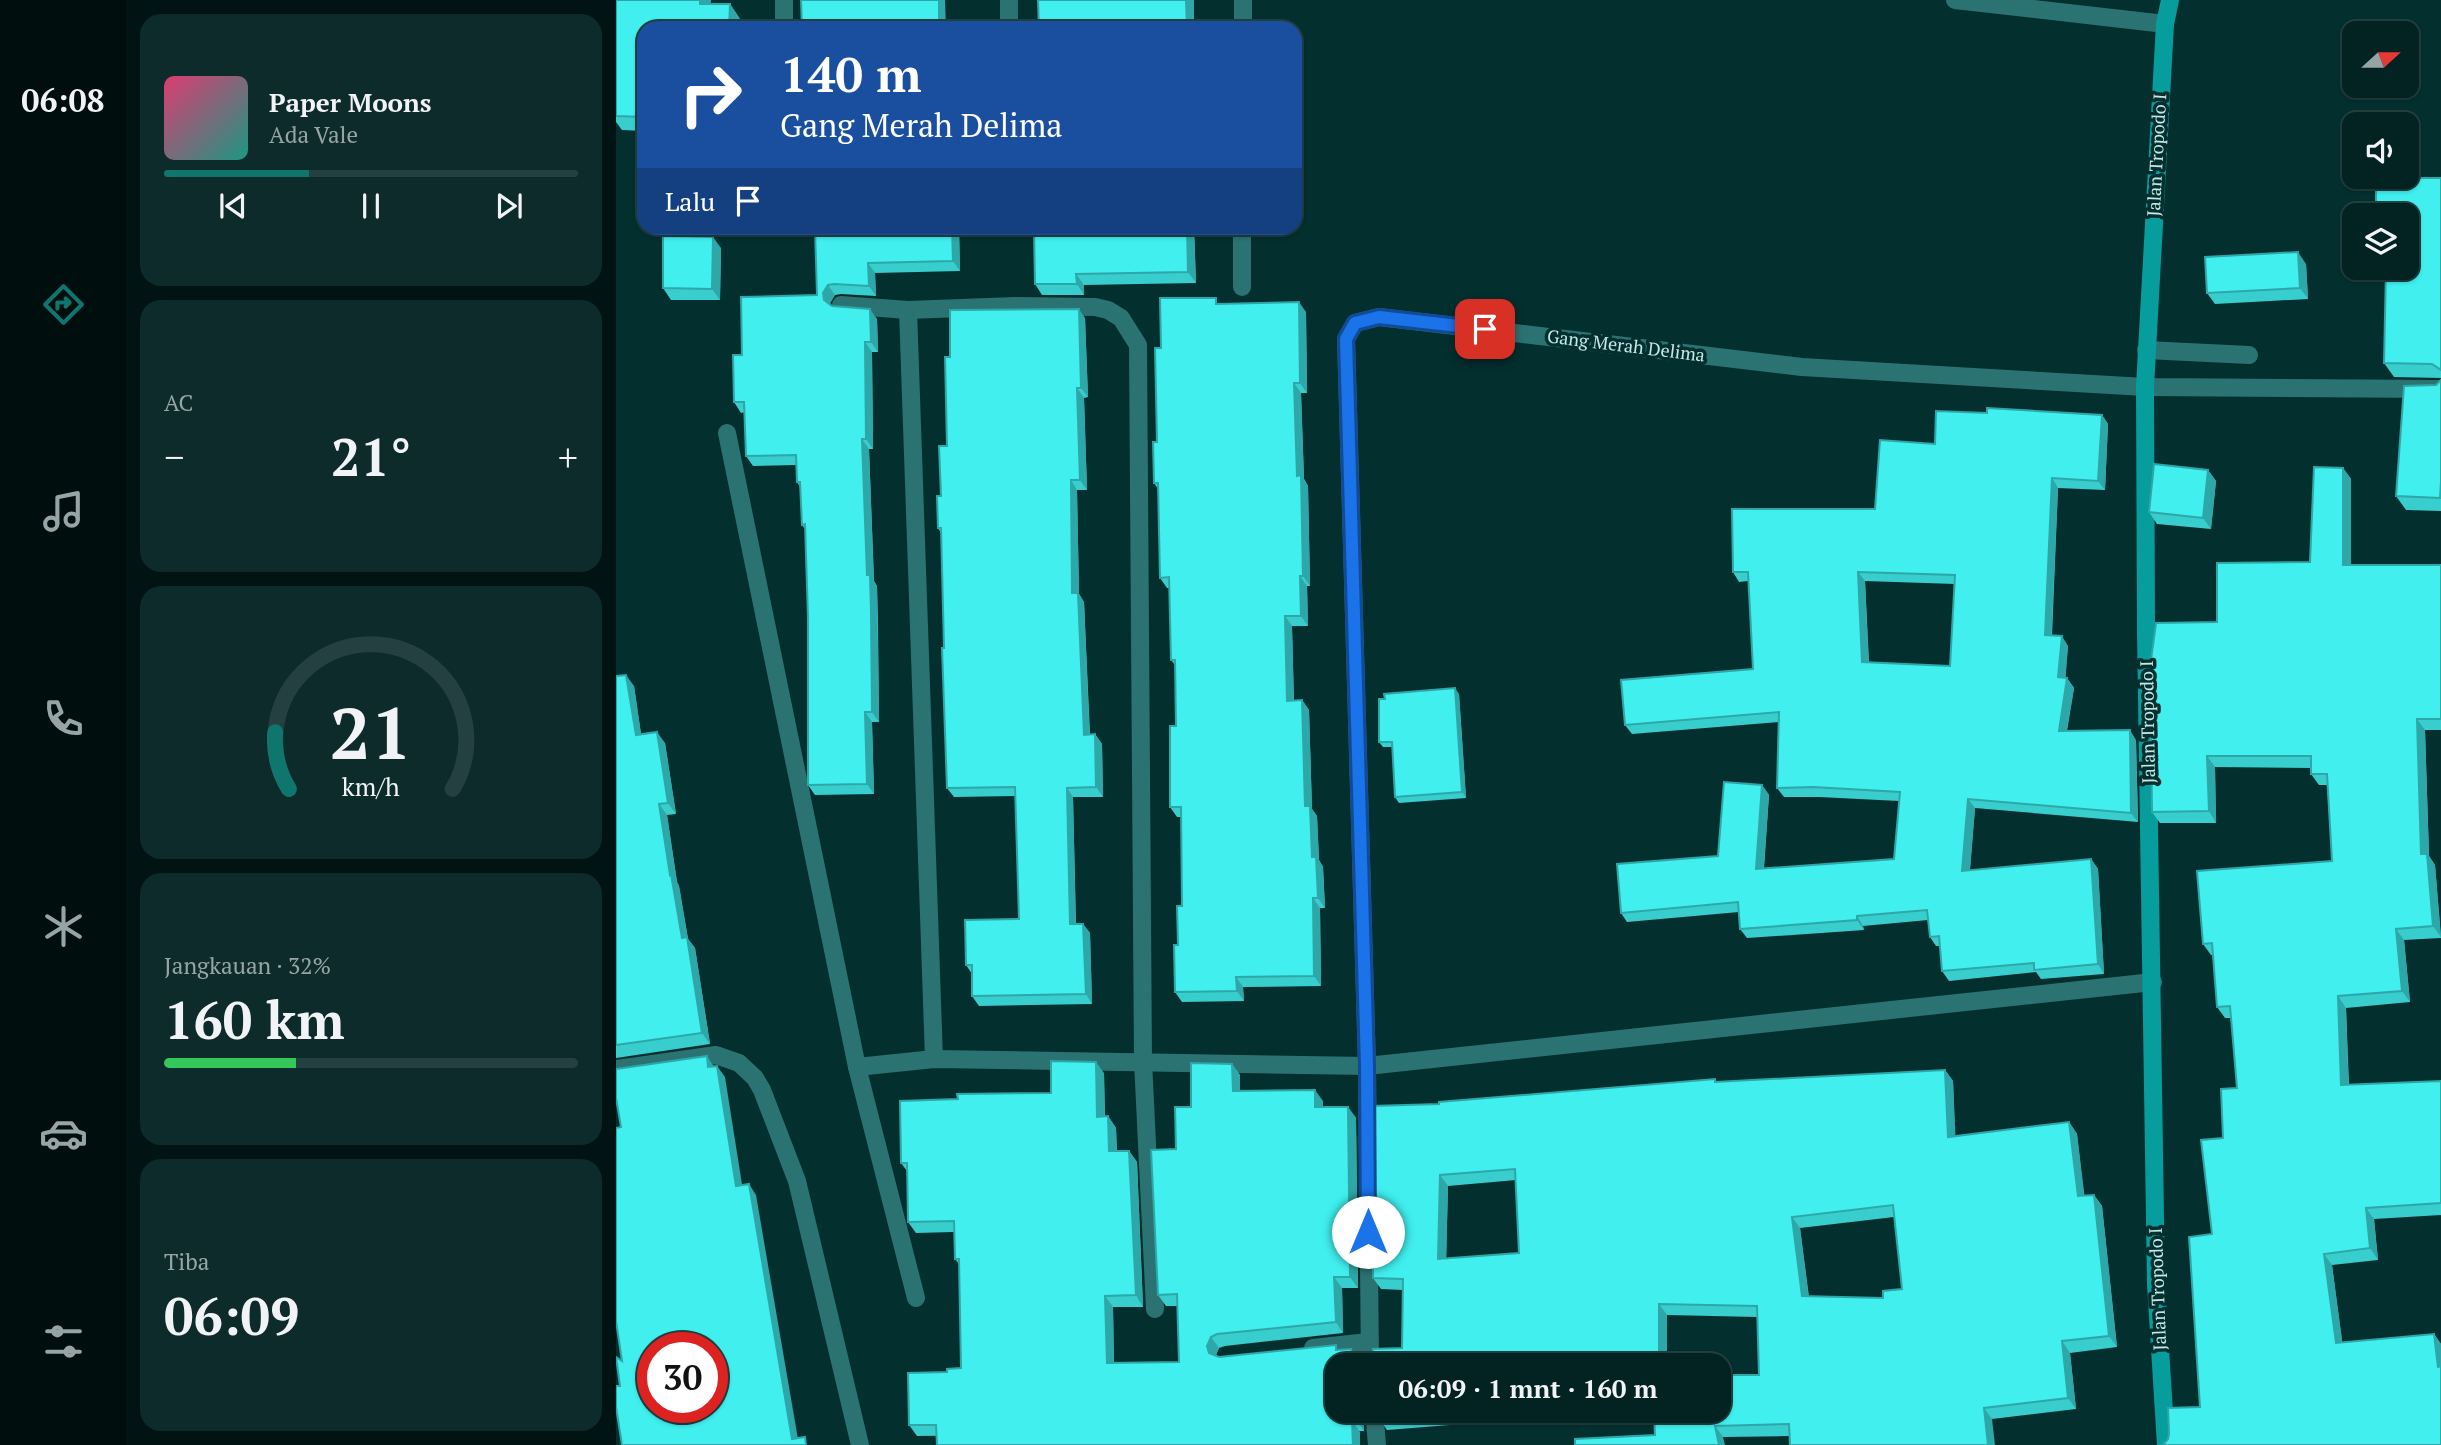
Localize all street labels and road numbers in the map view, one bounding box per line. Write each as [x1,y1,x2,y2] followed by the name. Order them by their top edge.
[2141,93,2171,217] street label: Jalan Tropodo I
[1546,323,1706,367] street label: Gang Merah Delima
[2134,660,2160,784] street label: Jalan Tropodo I
[2143,1227,2171,1351] street label: Jalan Tropodo I

